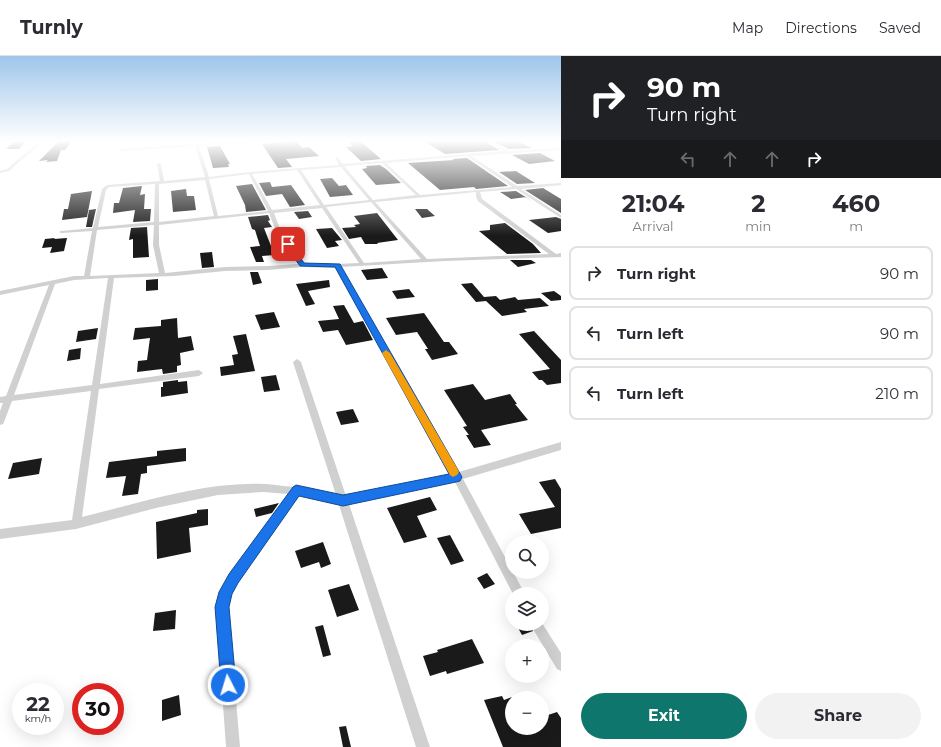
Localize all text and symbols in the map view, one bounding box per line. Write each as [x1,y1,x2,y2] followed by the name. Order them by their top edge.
[20,16,83,39] text: Turnly
[732,19,763,37] text: Map
[785,19,857,37] text: Directions
[879,19,921,37] text: Saved
[647,70,721,104] text: 90 m
[581,72,633,124] icon: right
[647,104,737,126] text: Turn right
[677,148,699,170] icon: left
[719,148,741,170] icon: ahead
[761,148,783,170] icon: ahead
[803,148,825,170] icon: right
[622,189,684,218] text: 21:04
[751,189,765,218] text: 2
[832,189,880,218] text: 460
[633,218,674,234] text: Arrival
[745,218,771,234] text: min
[849,218,863,234] text: m
[271,227,305,261] pin
[277,233,299,255] icon: arrive
[583,262,605,284] icon: right
[617,264,696,283] text: Turn right
[880,264,919,283] text: 90 m
[583,322,605,344] icon: left
[617,324,684,343] text: Turn left
[880,324,919,343] text: 90 m
[583,382,605,404] icon: left
[617,384,684,403] text: Turn left
[875,384,919,403] text: 210 m
[505,535,549,735] map controls
[505,535,549,579] button: search
[505,587,549,631] button: layers
[505,639,549,683] button: +
[207,664,249,706] position arrow
[72,683,124,735] speed limit sign: 30
[505,691,549,735] button: −
[26,692,50,716] text: 22
[581,693,747,739] button: Exit
[755,693,921,739] button: Share
[25,712,51,725] text: km/h

